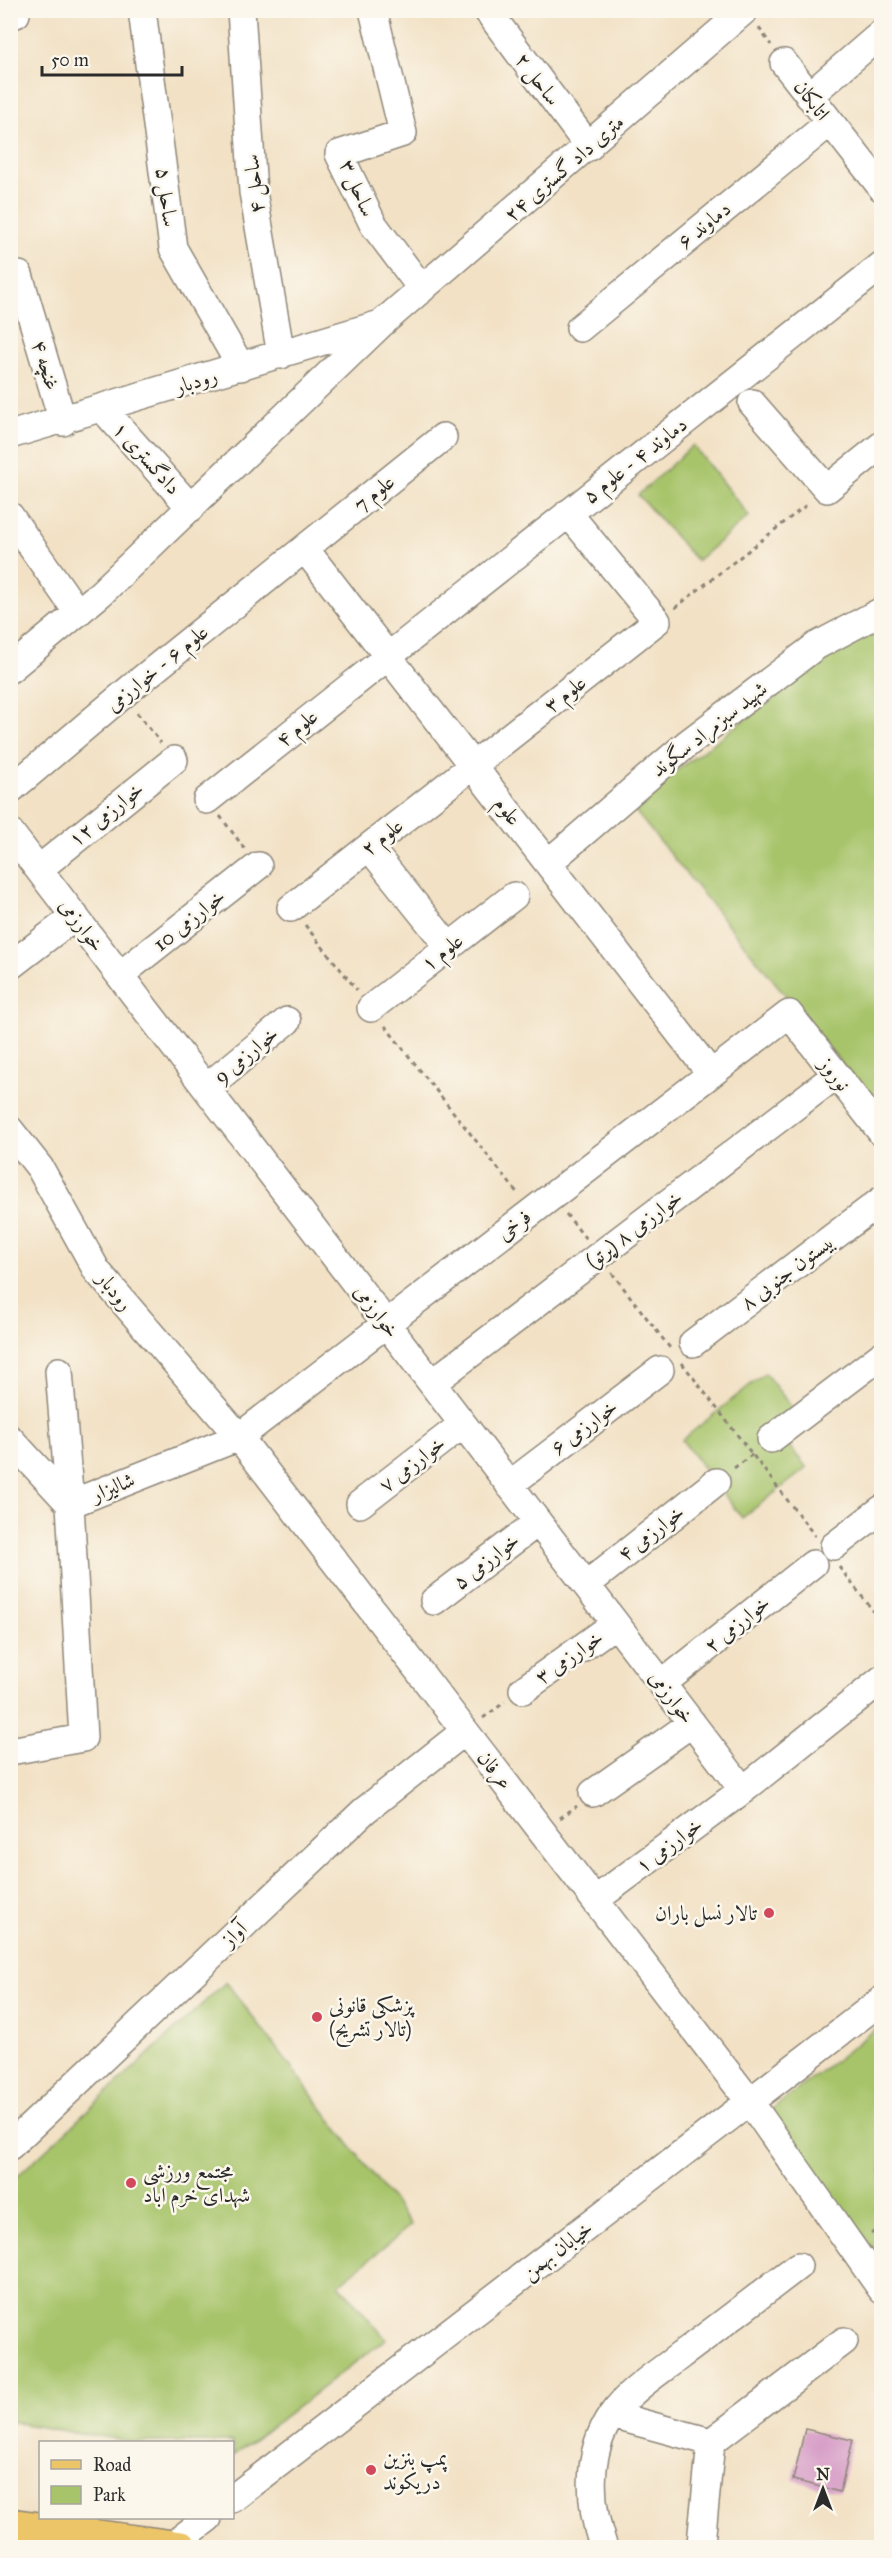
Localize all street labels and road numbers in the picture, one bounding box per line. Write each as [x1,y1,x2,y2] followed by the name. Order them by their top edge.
[508,47,566,112] street label: ساحل ۲
[788,74,836,126] street label: اتابکان
[499,109,629,227] street label: ۲۴ متری داد گستری
[238,153,272,215] street label: ساحل ۴
[333,155,382,221] street label: ساحل ۳
[148,166,184,229] street label: ساحل ۵
[672,196,736,254] street label: دماوند ۶
[25,337,66,394] street label: غنچه ۴
[170,362,221,400] street label: رودبار
[578,411,696,513] street label: دماوند ۴ - علوم ۵
[107,416,187,500] street label: دادگستری ۱
[348,469,403,521] street label: علوم 7
[100,619,217,721] street label: علوم ۶ - خوارزمی
[539,669,594,723] street label: علوم ۳
[646,675,774,784] street label: شهید سبزمراد سگوند
[271,703,326,757] street label: علوم ۴
[63,776,149,852] street label: خوارزمی ۱۲
[485,791,527,834] street label: علوم
[356,812,411,866] street label: علوم ۲
[148,883,230,957] street label: خوارزمی 10
[53,893,111,957] street label: خوارزمی
[416,927,471,981] street label: علوم ۱
[208,1021,284,1089] street label: خوارزمی 9
[812,1050,856,1096] street label: نوروز
[580,1184,688,1274] street label: خوارزمی ۸ (پرتو)
[492,1204,536,1246] street label: فرخی
[735,1228,840,1317] street label: بیستون جنوبی ۸
[90,1264,139,1316] street label: رودبار
[348,1279,406,1343] street label: خوارزمی
[545,1393,623,1461] street label: خوارزمی ۶
[374,1430,450,1498] street label: خوارزمی ۷
[85,1467,139,1508] street label: شالیزار
[613,1499,689,1567] street label: خوارزمی ۴
[448,1527,524,1595] street label: خوارزمی ۵
[699,1590,775,1658] street label: خوارزمی ۲
[530,1624,608,1690] street label: خوارزمی ۳
[643,1665,701,1729] street label: خوارزمی
[470,1745,518,1796] street label: عرفان
[630,1811,708,1879] street label: خوارزمی ۱
[214,1914,254,1954] street label: آواز
[516,2215,598,2286] street label: خیابان بهمن

